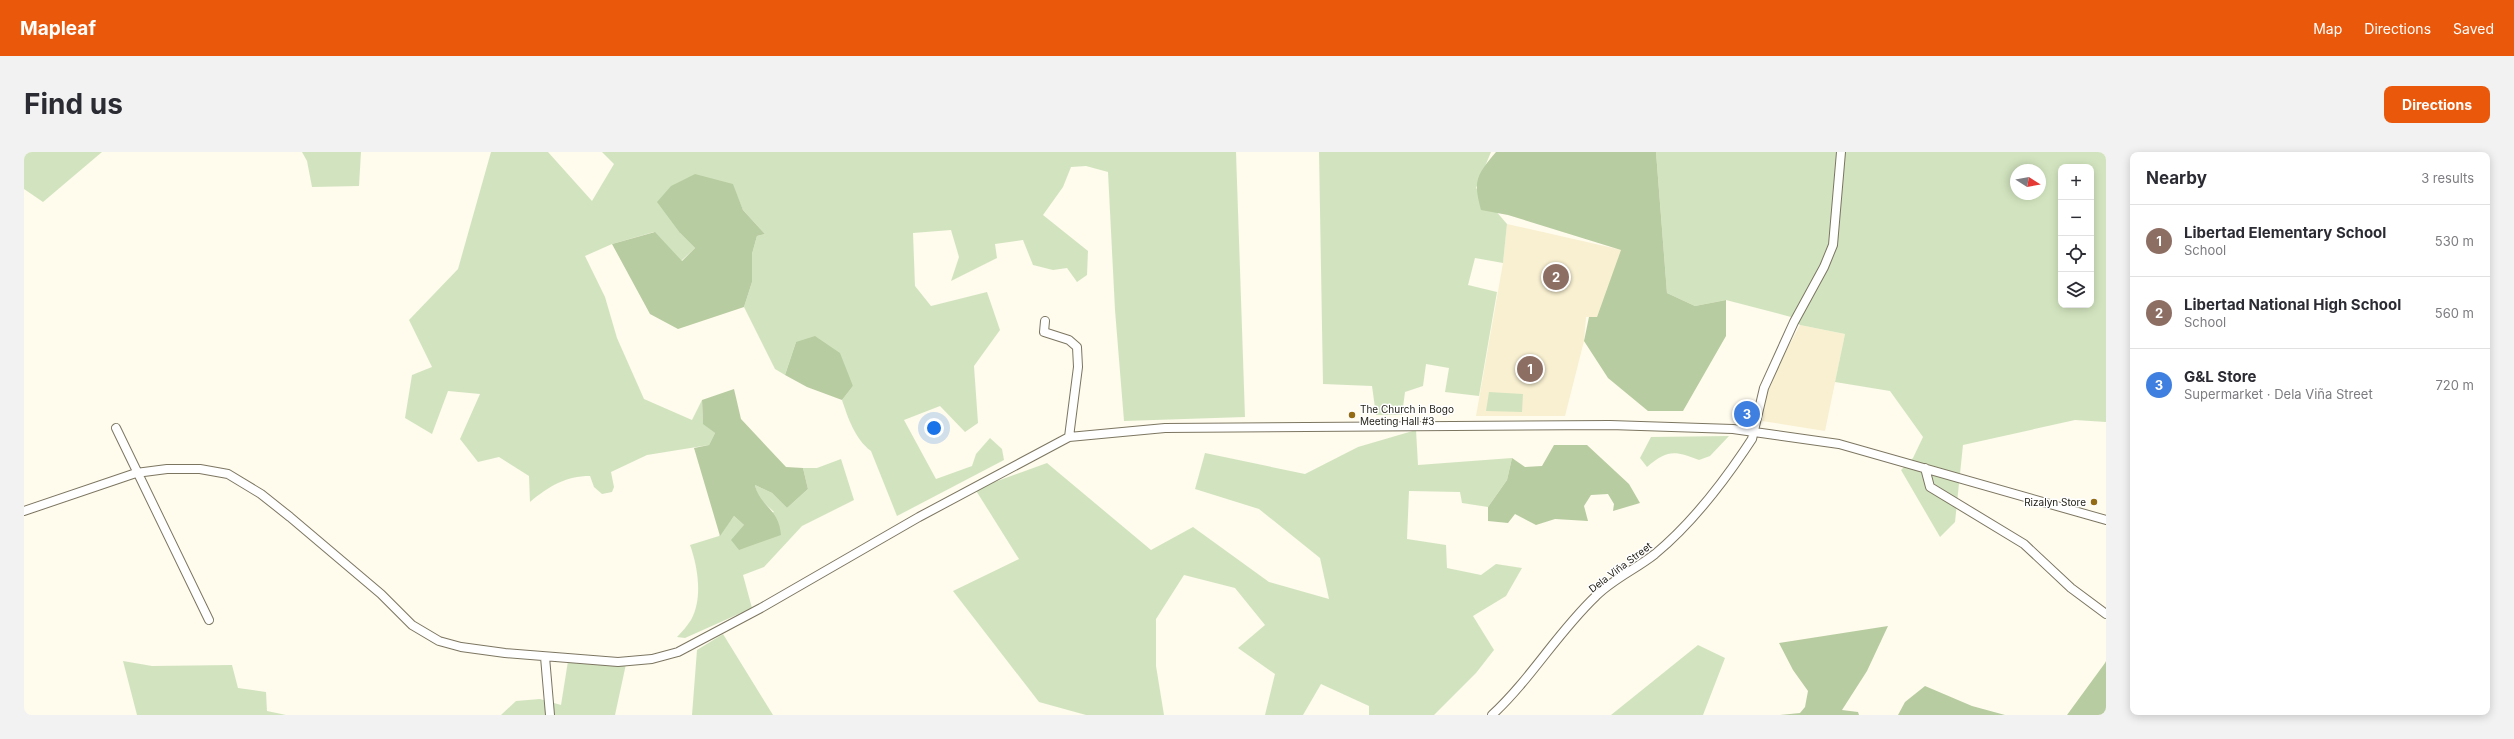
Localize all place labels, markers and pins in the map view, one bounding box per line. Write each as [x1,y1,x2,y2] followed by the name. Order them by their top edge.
[1543,262,1569,292] pin: 2
[1517,354,1543,384] pin: 1
[1734,399,1760,429] pin: 3
[1360,403,1454,427] place label: The Church in Bogo Meeting Hall #3
[1347,410,1357,420] marker: The Church in Bogo Meeting Hall #3
[2024,496,2086,508] place label: Rizalyn Store
[2089,497,2099,507] marker: Rizalyn Store

